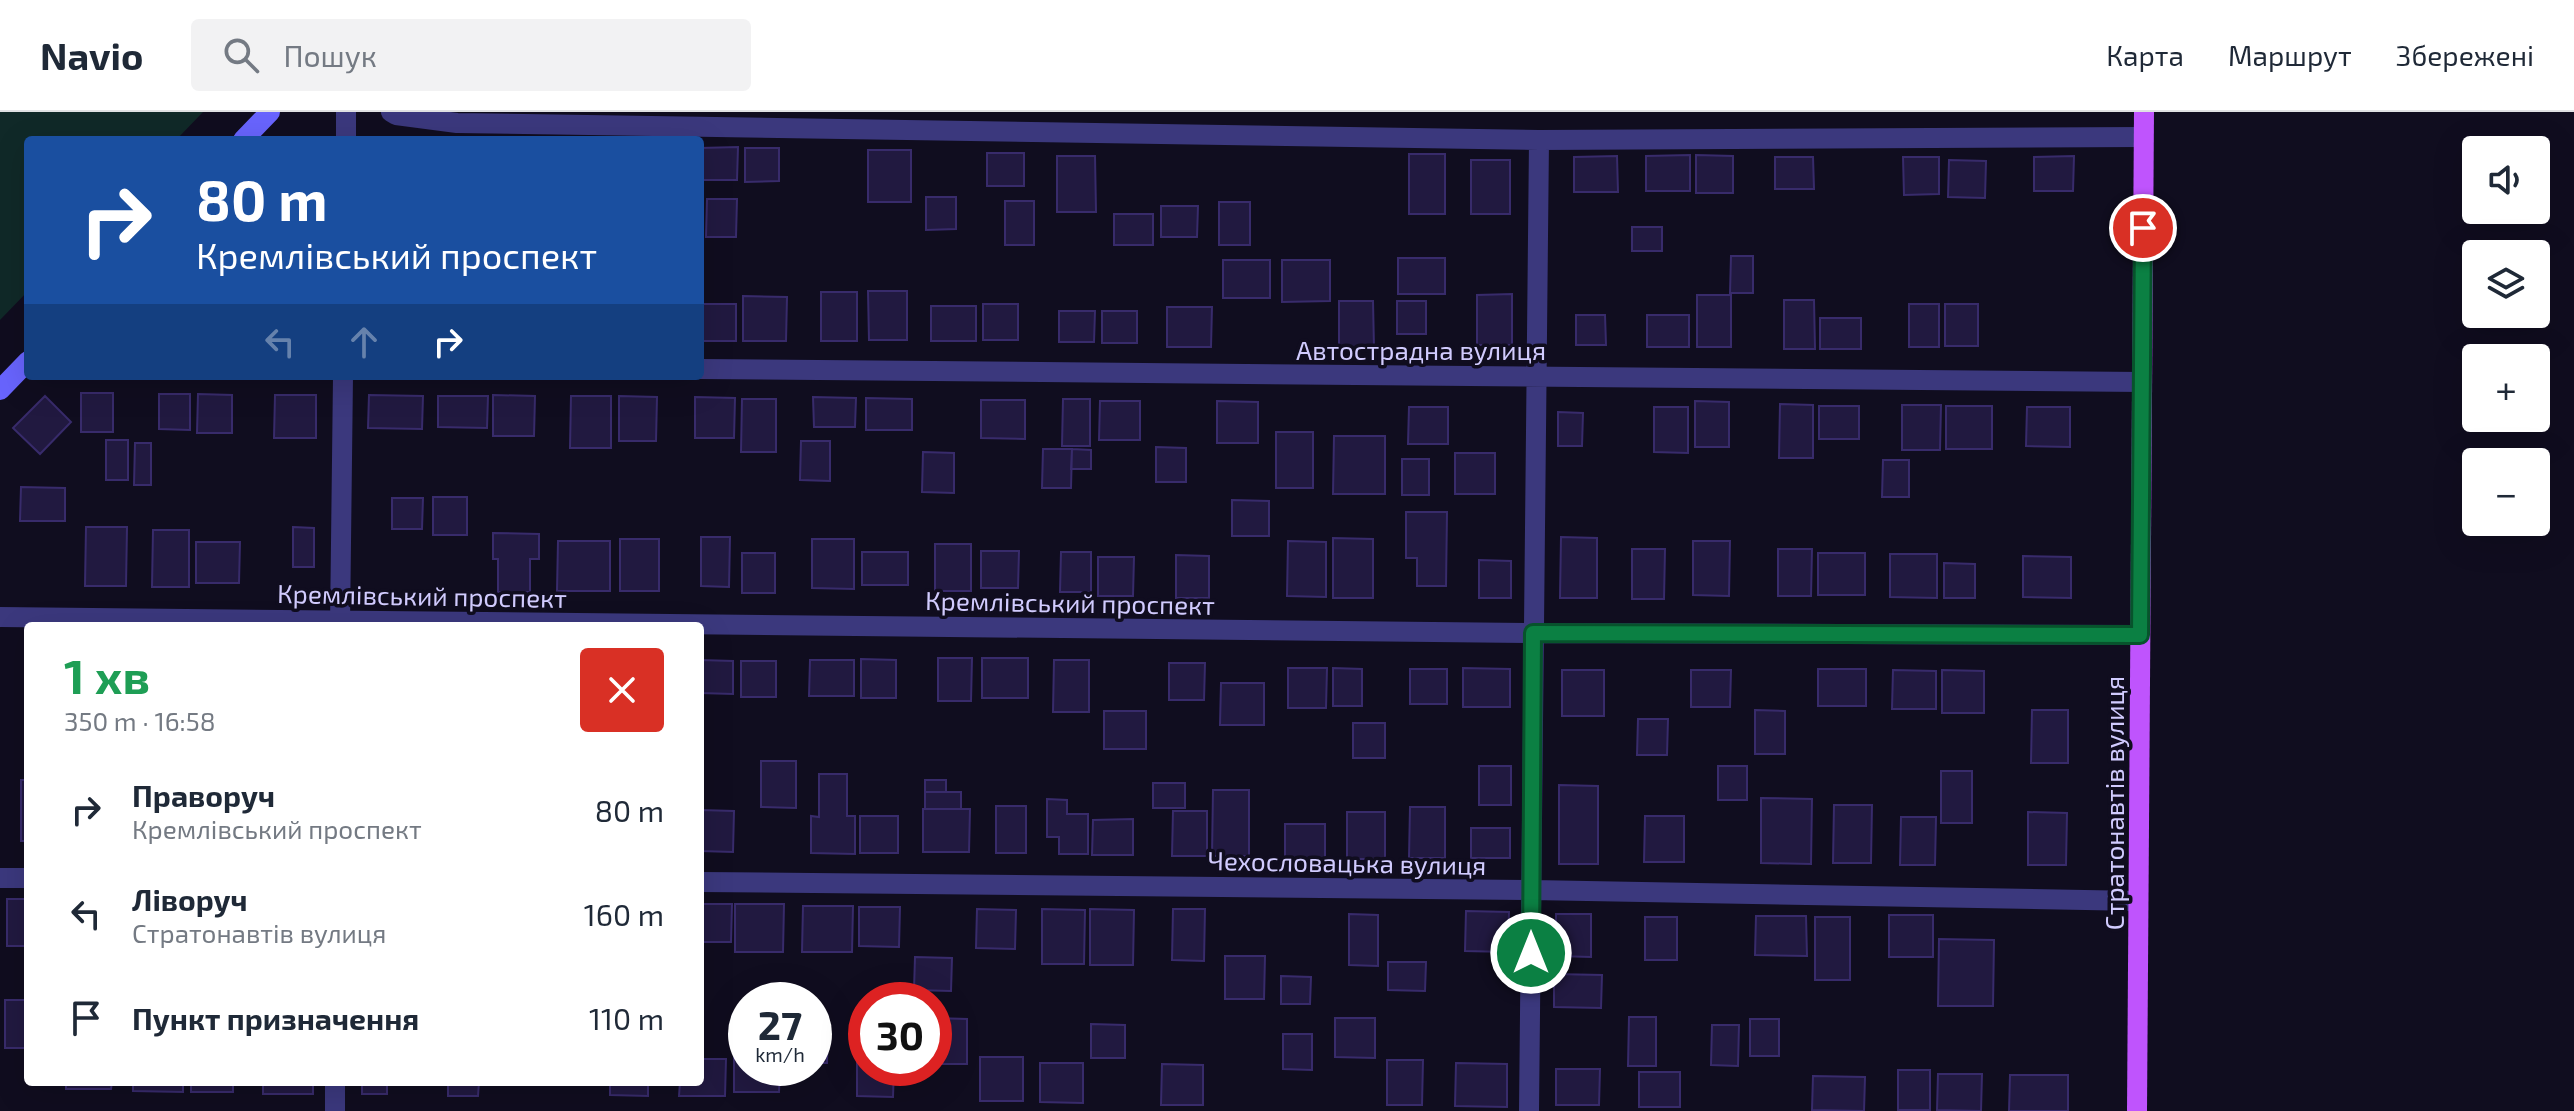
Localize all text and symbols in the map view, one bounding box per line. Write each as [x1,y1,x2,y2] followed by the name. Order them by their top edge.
[191,19,751,91] search box
[40,32,143,78] text: Navio
[219,33,263,77] icon: search
[283,37,377,73] text: Пошук
[2106,38,2184,72] text: Карта
[2228,38,2352,72] text: Маршрут
[2396,38,2534,72] text: Збережені
[2462,136,2550,536] map controls
[2462,136,2550,224] button: sound
[196,165,328,232] text: 80 m
[64,168,168,272] icon: right
[2109,194,2177,262] pin
[2121,206,2165,250] icon: arrive
[196,233,597,276] text: Кремлівський проспект
[2462,240,2550,328] button: layers
[258,320,302,364] icon: left
[342,320,386,364] icon: ahead
[426,320,470,364] icon: right
[1296,334,1546,366] street label: Автострадна вулиця
[2462,344,2550,432] button: +
[2462,448,2550,536] button: −
[277,577,567,613] street label: Кремлівський проспект
[925,584,1215,620] street label: Кремлівський проспект
[64,646,150,704] text: 1 хв
[580,648,664,732] button: close
[2098,676,2130,930] street label: Стратонавтів вулиця
[64,705,215,736] text: 350 m · 16:58
[132,777,275,813] text: Праворуч
[64,788,108,832] icon: right
[595,792,664,828] text: 80 m
[132,813,422,844] text: Кремлівський проспект
[1207,844,1487,881] street label: Чехословацька вулиця
[132,881,248,917] text: Ліворуч
[64,892,108,936] icon: left
[584,896,664,932] text: 160 m
[1489,911,1573,995] position arrow
[132,917,386,948] text: Стратонавтів вулиця
[848,982,952,1086] speed limit sign: 30
[64,996,108,1040] icon: arrive
[132,1000,419,1036] text: Пункт призначення
[589,1000,664,1036] text: 110 m
[758,1000,802,1048] text: 27
[755,1042,805,1066] text: km/h

